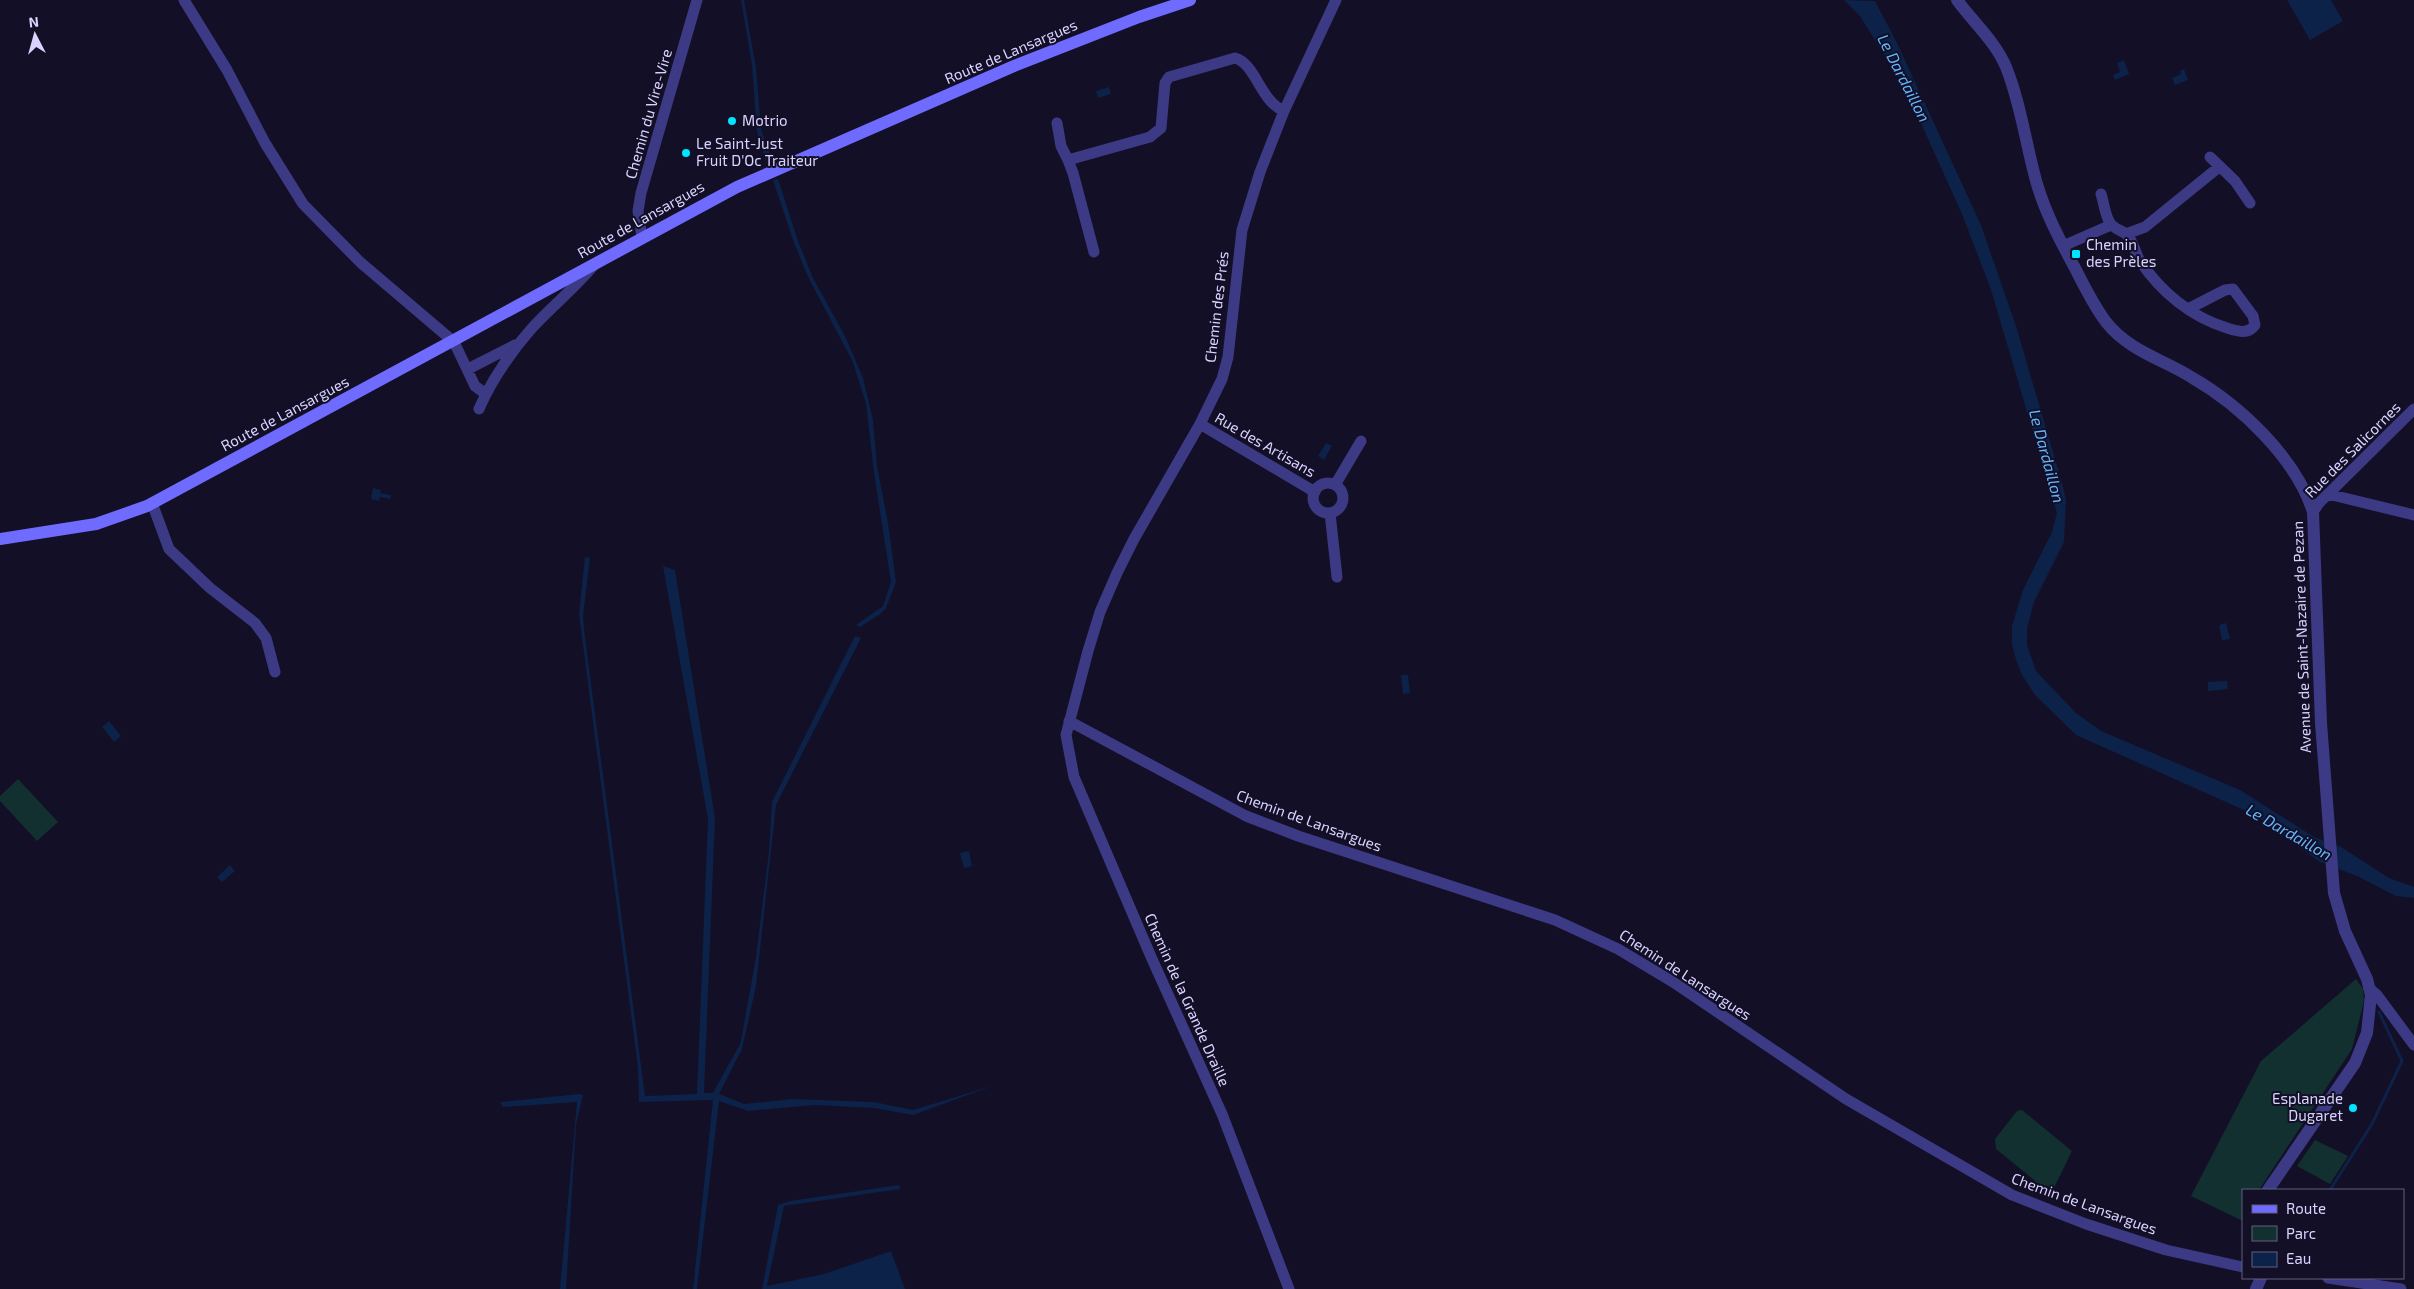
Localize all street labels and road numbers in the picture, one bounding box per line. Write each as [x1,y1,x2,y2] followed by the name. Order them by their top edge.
[942,15,1080,87] street label: Route de Lansargues
[621,47,675,181] street label: Chemin du Vire-Vire
[574,177,707,262] street label: Route de Lansargues
[1200,250,1232,364] street label: Chemin des Prés
[217,372,352,455] street label: Route de Lansargues
[2301,398,2404,501] street label: Rue des Salicornes
[1212,408,1319,480] street label: Rue des Artisans
[2288,521,2314,753] street label: Avenue de Saint-Nazaire de Pezan
[1234,785,1384,855] street label: Chemin de Lansargues
[1142,910,1234,1089] street label: Chemin de la Grande Draille
[1616,925,1755,1023] street label: Chemin de Lansargues
[2009,1168,2159,1238] street label: Chemin de Lansargues

